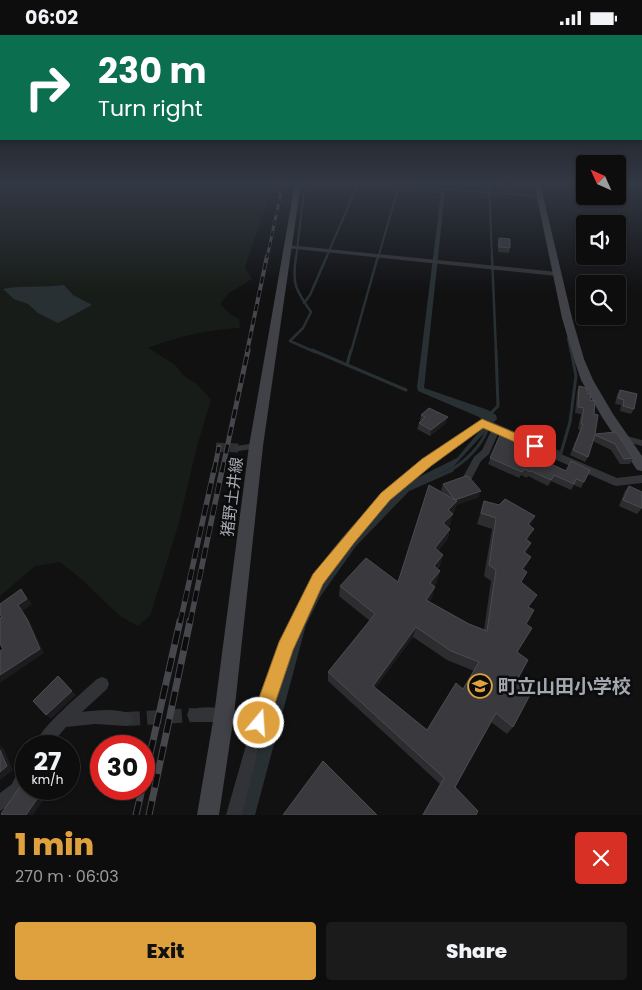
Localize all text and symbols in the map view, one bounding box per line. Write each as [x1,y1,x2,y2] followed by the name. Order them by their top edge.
[25,4,78,31] text: 06:02
[98,46,206,95] text: 230 m
[15,55,80,120] icon: right
[98,93,203,124] text: Turn right
[576,155,626,205] north arrow
[576,155,626,325] map controls
[576,215,626,265] button: sound
[576,275,626,325] button: search
[514,425,556,467] pin
[521,432,549,460] icon: arrive
[216,456,248,538] street label: 猪野土井線
[467,673,493,699] school or university icon: 町立山田小学校
[498,673,631,700] place label: 町立山田小学校
[232,696,284,748] position arrow
[90,735,155,800] speed limit sign: 30
[34,744,61,779] text: 27
[32,771,63,788] text: km/h
[15,823,94,866] text: 1 min
[575,832,627,884] button: close
[15,865,119,888] text: 270 m · 06:03
[15,922,316,980] button: Exit
[326,922,627,980] button: Share

